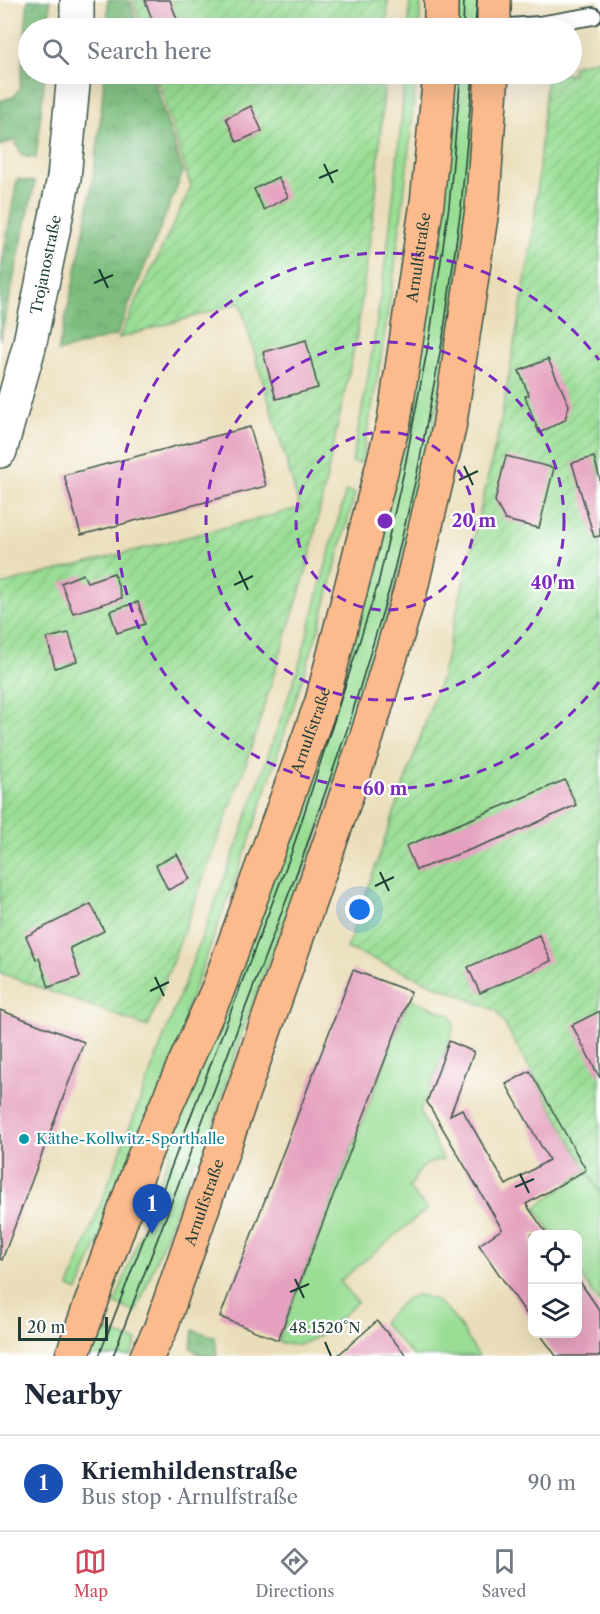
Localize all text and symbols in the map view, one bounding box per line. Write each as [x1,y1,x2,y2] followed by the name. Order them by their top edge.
[18,18,582,84] search box
[39,35,72,68] icon: search
[87,38,212,65] text: Search here
[402,211,434,305] street label: Arnulfstraße
[26,213,65,316] street label: Trojanostraße
[452,510,496,532] text: 20 m
[375,511,395,531] centre of rings
[531,572,575,594] text: 40 m
[286,685,334,777] street label: Arnulfstraße
[363,778,407,800] text: 60 m
[345,895,374,924] your location
[36,1129,225,1148] place label: Käthe-Kollwitz-Sporthalle
[17,1132,31,1146] marker: Käthe-Kollwitz-Sporthalle
[180,1156,228,1249] street label: Arnulfstraße
[132,1184,172,1234] pin: 1
[528,1230,582,1338] map controls
[528,1230,582,1284] button: locate
[528,1284,582,1338] button: layers
[18,1314,108,1342] scale bar
[27,1317,66,1337] text: 20 m
[289,1318,361,1337] text: 48.1520°N
[24,1379,122,1411] text: Nearby
[81,1458,298,1485] text: Kriemhildenstraße
[39,1471,48,1495] text: 1
[528,1471,576,1495] text: 90 m
[81,1485,298,1509] text: Bus stop · Arnulfstraße
[74,1545,108,1601] tab: Map
[255,1545,334,1601] tab: Directions
[482,1545,526,1601] tab: Saved

